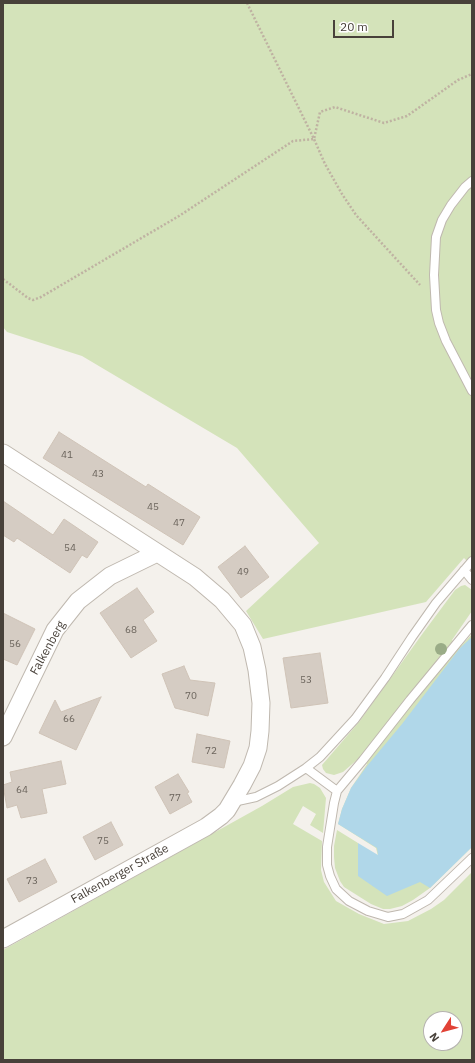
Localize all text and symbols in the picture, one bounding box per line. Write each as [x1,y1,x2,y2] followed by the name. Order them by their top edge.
[335,12,396,38] scale bar
[340,19,368,34] text: 20 m
[61,449,73,461] house number: 41
[92,468,104,480] house number: 43
[147,501,159,513] house number: 45
[173,517,185,529] house number: 47
[64,542,76,554] house number: 54
[237,566,249,578] house number: 49
[27,619,69,677] street label: Falkenberg
[125,624,137,636] house number: 68
[9,638,21,650] house number: 56
[300,674,312,686] house number: 53
[185,690,197,702] house number: 70
[63,713,75,725] house number: 66
[205,745,217,757] house number: 72
[16,784,28,796] house number: 64
[169,792,181,804] house number: 77
[97,835,109,847] house number: 75
[69,841,171,907] street label: Falkenberger Straße
[26,875,38,887] house number: 73
[423,1011,463,1051] north arrow
[426,1030,442,1045] text: N

